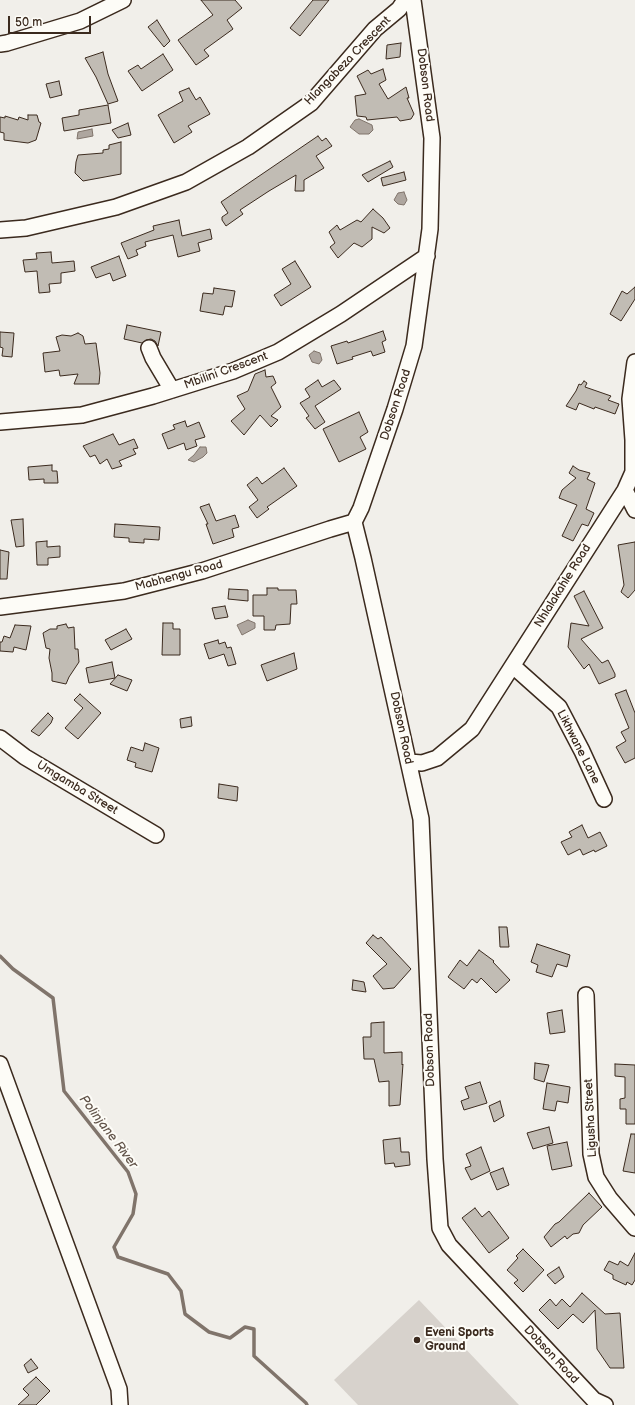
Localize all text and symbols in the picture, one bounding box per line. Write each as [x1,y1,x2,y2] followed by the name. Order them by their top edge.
[10,8,93,34] scale bar
[302,14,394,108] street label: Hlangabeza Crescent
[15,15,42,30] text: 50 m
[413,47,437,123] street label: Dobson Road
[182,349,270,393] street label: Mbilini Crescent
[378,368,414,442] street label: Dobson Road
[532,542,594,630] street label: Nhlalakahle Road
[134,557,224,595] street label: Mabhengu Road
[386,690,416,766] street label: Dobson Road
[553,708,603,786] street label: Likhwane Lane
[34,758,120,818] street label: Umgamba Street
[422,1013,438,1087] street label: Dobson Road
[582,1078,600,1158] street label: Ligusha Street
[75,1092,141,1172] water label: Polinjane River
[521,1323,581,1387] street label: Dobson Road
[425,1326,494,1354] place label: Eveni Sports Ground
[412,1335,422,1345] marker: Eveni Sports Ground

